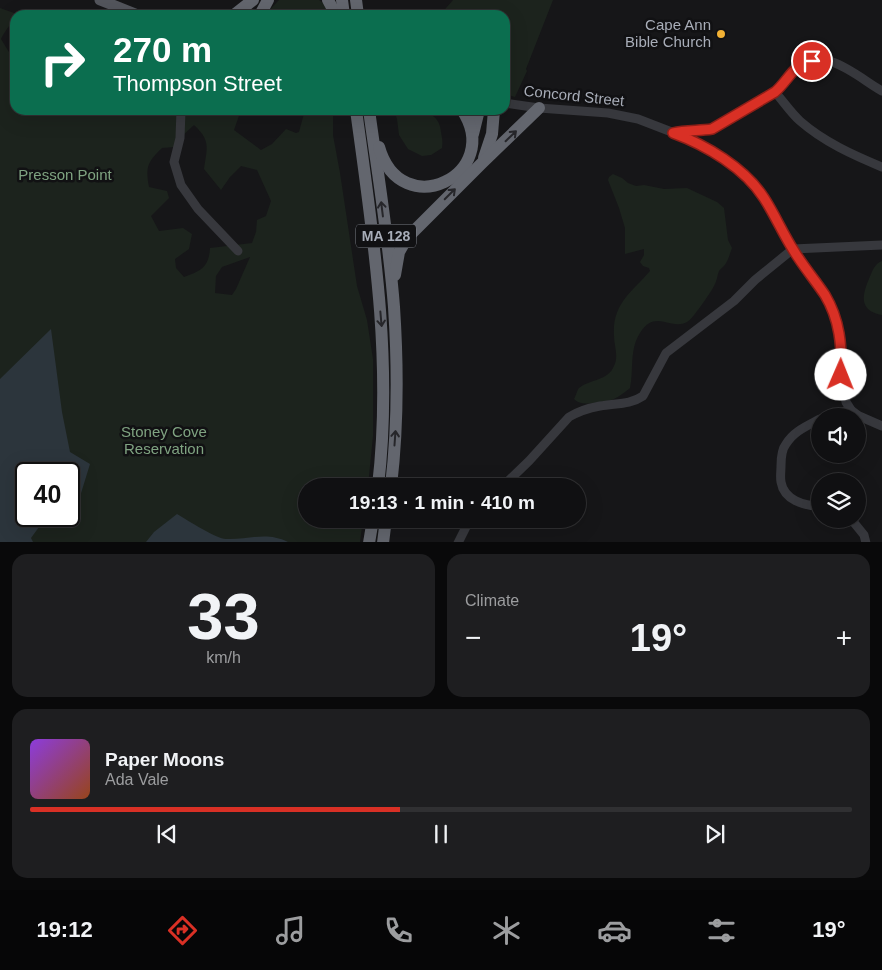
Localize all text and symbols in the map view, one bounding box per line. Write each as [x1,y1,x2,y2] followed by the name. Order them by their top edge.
[625,16,711,50] place label: Cape Ann Bible Church
[715,28,727,40] marker: Cape Ann Bible Church
[30,30,95,95] icon: right
[113,30,212,69] text: 270 m
[791,40,833,82] pin
[798,47,826,75] icon: arrive
[113,71,282,96] text: Thompson Street
[523,82,626,109] street label: Concord Street
[504,130,517,142] one-way arrow
[18,166,113,183] park label: Presson Point
[444,188,457,200] one-way arrow
[377,202,387,218] one-way arrow
[356,225,416,248] road number: MA 128
[376,311,386,327] one-way arrow
[814,348,866,400] position arrow
[811,408,866,528] map controls
[811,408,866,463] button: sound
[121,423,207,457] park label: Stoney Cove Reservation
[391,430,400,446] one-way arrow
[15,462,80,527] speed limit sign: 40
[811,473,866,528] button: layers
[349,492,535,513] text: 19:13 · 1 min · 410 m
[187,580,260,653] text: 33
[465,592,519,609] text: Climate
[630,617,687,659] text: 19°
[465,622,481,653] text: −
[836,622,852,653] text: +
[206,649,241,666] text: km/h
[105,749,224,770] text: Paper Moons
[105,771,169,788] text: Ada Vale
[153,820,181,848] icon: previous
[427,820,455,848] icon: pause
[701,820,729,848] icon: next
[165,913,200,948] icon: directions
[273,913,308,948] icon: music
[381,913,416,948] icon: phone
[489,913,524,948] icon: climate
[597,913,632,948] icon: car
[704,913,739,948] icon: filters
[36,917,93,942] text: 19:12
[812,917,846,942] text: 19°

